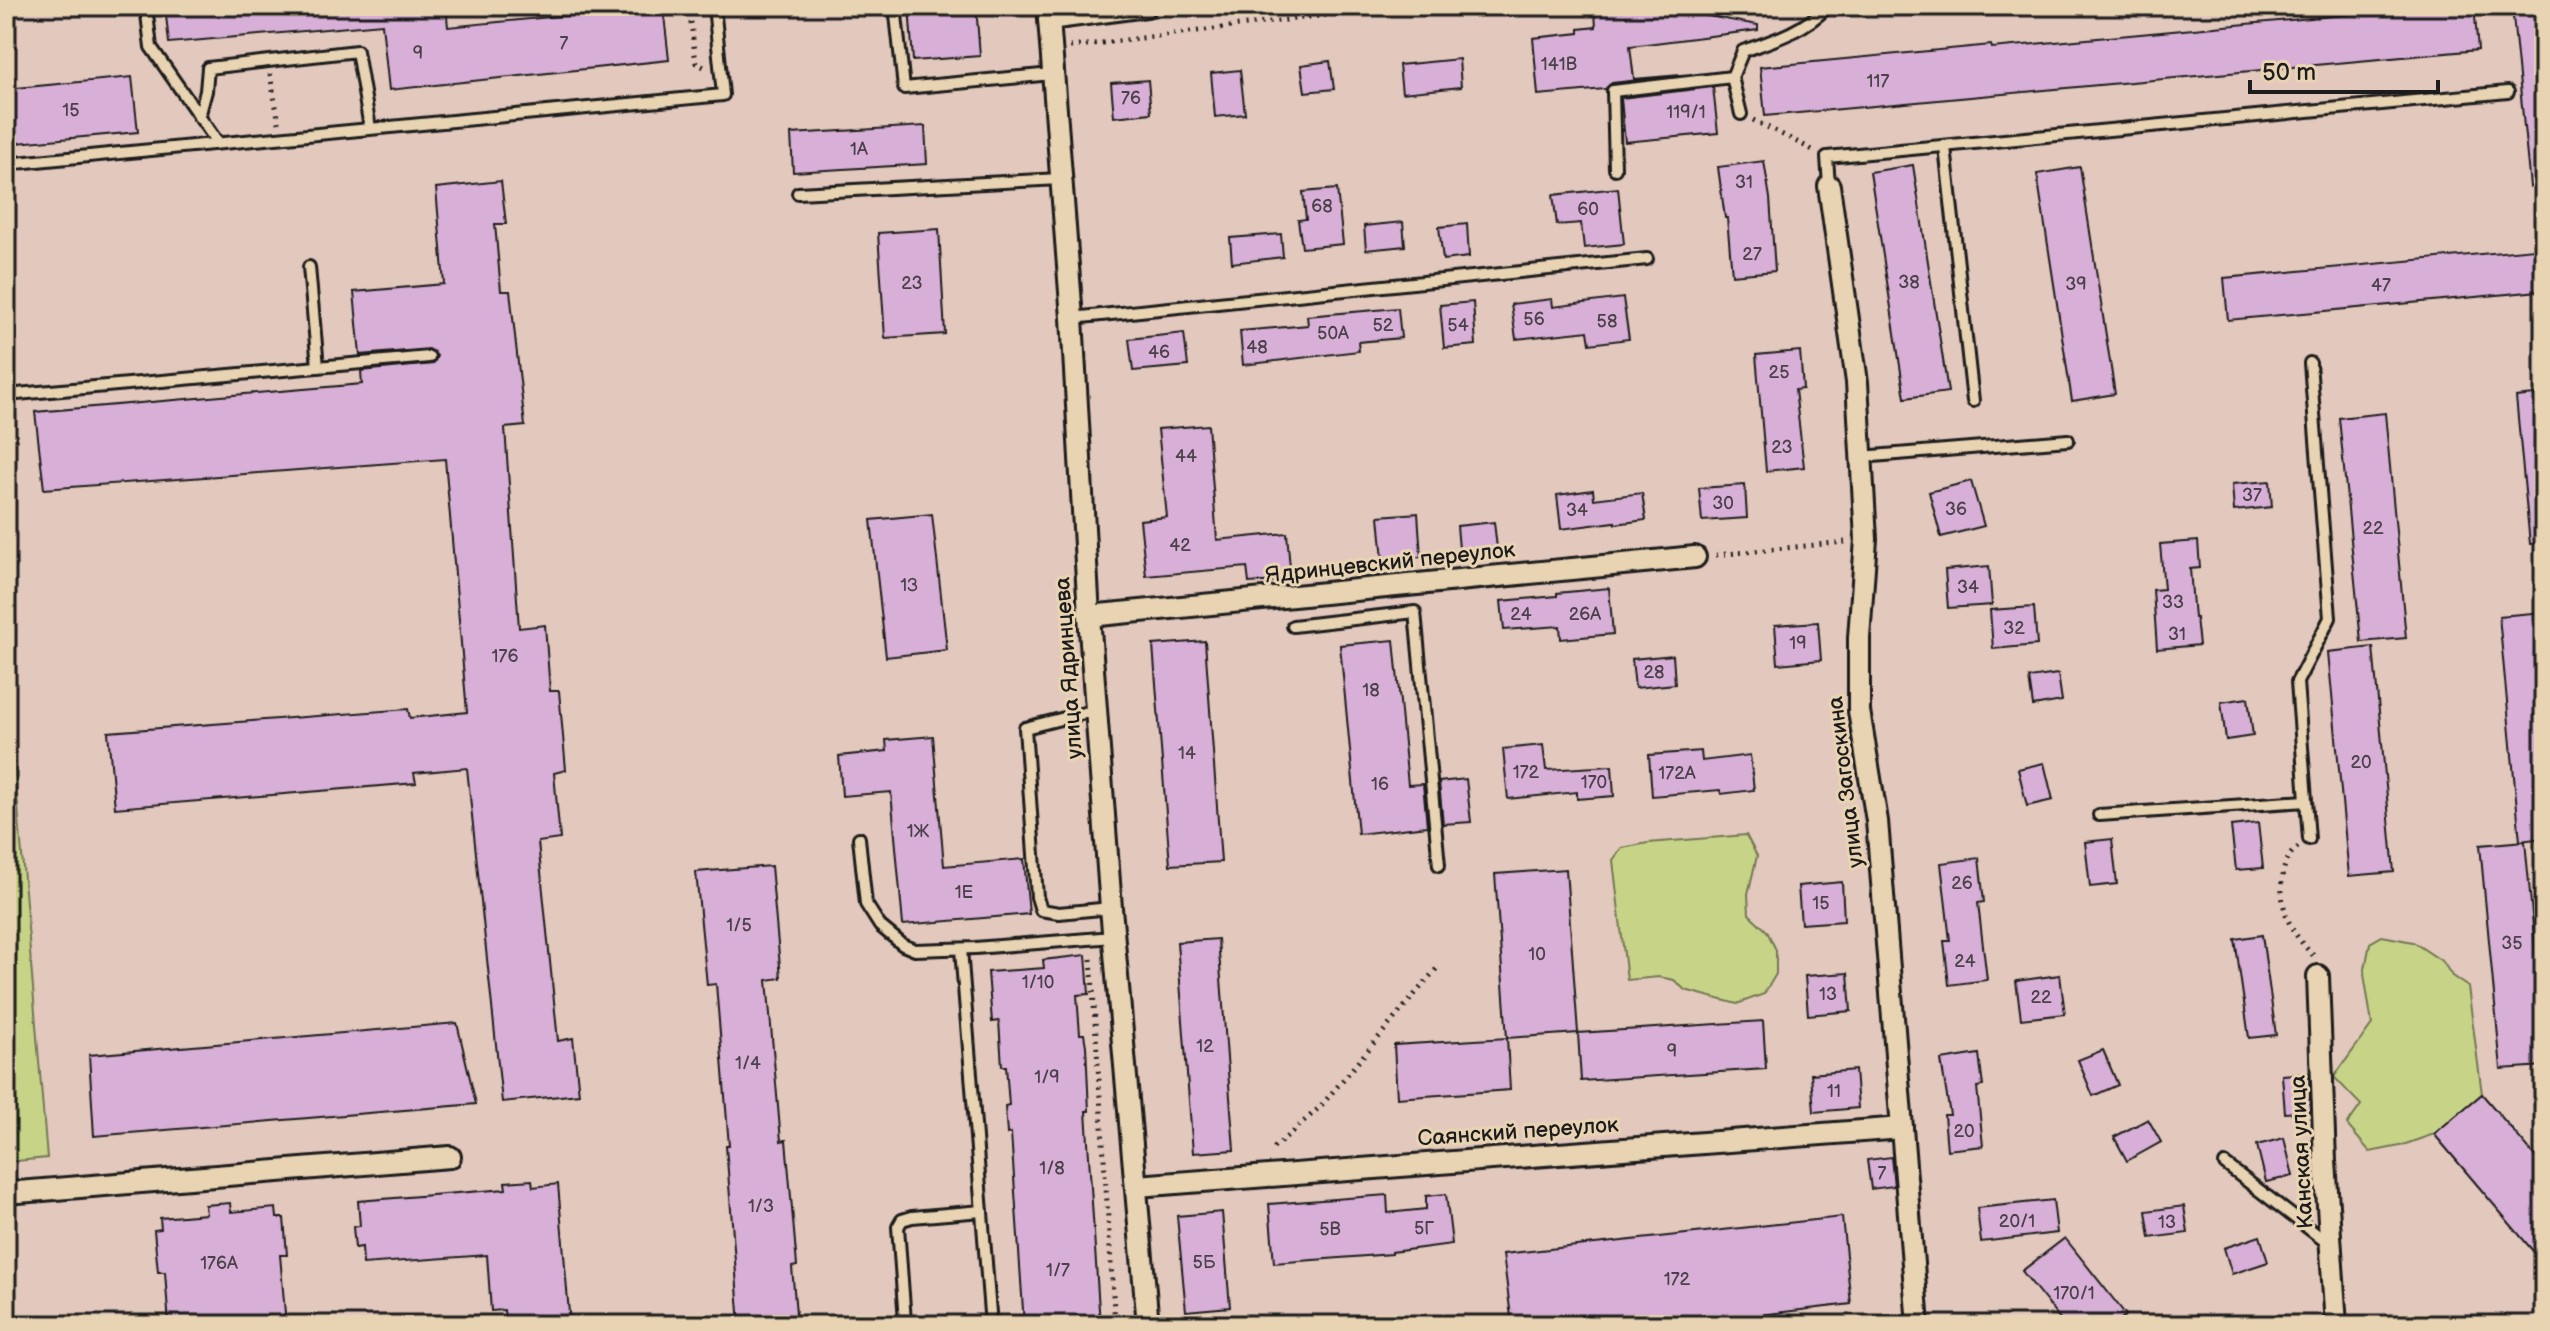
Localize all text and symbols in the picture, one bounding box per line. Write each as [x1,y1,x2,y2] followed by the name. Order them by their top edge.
[560,33,569,54] house number: 7
[413,43,423,64] house number: 9
[2250,44,2438,94] scale bar
[1541,54,1577,75] house number: 141В
[2262,58,2316,87] text: 50 m
[1867,71,1890,92] house number: 117
[1121,88,1141,109] house number: 76
[62,100,80,121] house number: 15
[1666,102,1706,123] house number: 119/1
[850,139,868,160] house number: 1А
[1735,172,1753,193] house number: 31
[1311,196,1333,217] house number: 68
[1577,199,1599,220] house number: 60
[1742,244,1762,265] house number: 27
[1898,272,1920,293] house number: 38
[901,273,923,294] house number: 23
[2065,274,2087,295] house number: 39
[2371,275,2391,296] house number: 47
[1523,309,1545,330] house number: 56
[1597,311,1617,332] house number: 58
[1373,315,1394,336] house number: 52
[1447,315,1469,336] house number: 54
[1317,323,1349,344] house number: 50А
[1246,337,1268,358] house number: 48
[1148,342,1170,363] house number: 46
[1769,362,1789,383] house number: 25
[1771,437,1793,458] house number: 23
[1175,446,1197,467] house number: 44
[2242,485,2262,506] house number: 37
[1712,493,1734,514] house number: 30
[1945,499,1967,520] house number: 36
[1566,500,1588,521] house number: 34
[2362,518,2384,539] house number: 22
[1169,535,1191,556] house number: 42
[1264,536,1517,590] street label: Ядринцевский переулок
[900,575,918,596] house number: 1З
[1049,576,1089,760] street label: улица Ядринцева
[1957,577,1979,598] house number: 34
[2162,592,2184,613] house number: 33
[1510,604,1532,625] house number: 24
[1569,604,1601,625] house number: 26А
[2003,618,2025,639] house number: 32
[2168,624,2186,645] house number: 31
[1789,633,1807,654] house number: 19
[492,646,518,667] house number: 176
[1643,662,1665,683] house number: 28
[1362,680,1380,701] house number: 18
[1822,695,1870,869] street label: улица Загоскина
[1178,743,1196,764] house number: 14
[2350,752,2372,773] house number: 20
[1513,762,1540,783] house number: 172
[1658,763,1696,784] house number: 172А
[1581,772,1607,793] house number: 170
[1371,774,1389,795] house number: 16
[907,821,930,842] house number: 1Ж
[1951,873,1973,894] house number: 26
[955,882,973,903] house number: 1Е
[1812,893,1830,914] house number: 15
[726,915,752,936] house number: 1/5
[2501,933,2523,954] house number: 35
[1528,944,1546,965] house number: 10
[1954,951,1976,972] house number: 24
[1022,972,1054,993] house number: 1/10
[1819,984,1837,1005] house number: 13
[2030,987,2052,1008] house number: 22
[1196,1036,1214,1057] house number: 12
[1667,1041,1677,1062] house number: 9
[735,1053,761,1074] house number: 1/4
[1034,1067,1060,1088] house number: 1/9
[2284,1074,2320,1230] street label: Канская улица
[1827,1081,1841,1102] house number: 11
[1417,1111,1620,1152] street label: Саянский переулок
[1953,1121,1975,1142] house number: 20
[1039,1158,1065,1179] house number: 1/8
[1878,1163,1887,1184] house number: 7
[748,1196,774,1217] house number: 1/3
[1999,1211,2035,1232] house number: 20/1
[2158,1212,2176,1233] house number: 13
[1414,1218,1434,1239] house number: 5Г
[1319,1219,1341,1240] house number: 5В
[1193,1252,1216,1273] house number: 5Б
[200,1253,238,1274] house number: 176А
[1046,1260,1070,1281] house number: 1/7
[1664,1269,1691,1290] house number: 172
[2053,1283,2095,1304] house number: 170/1

